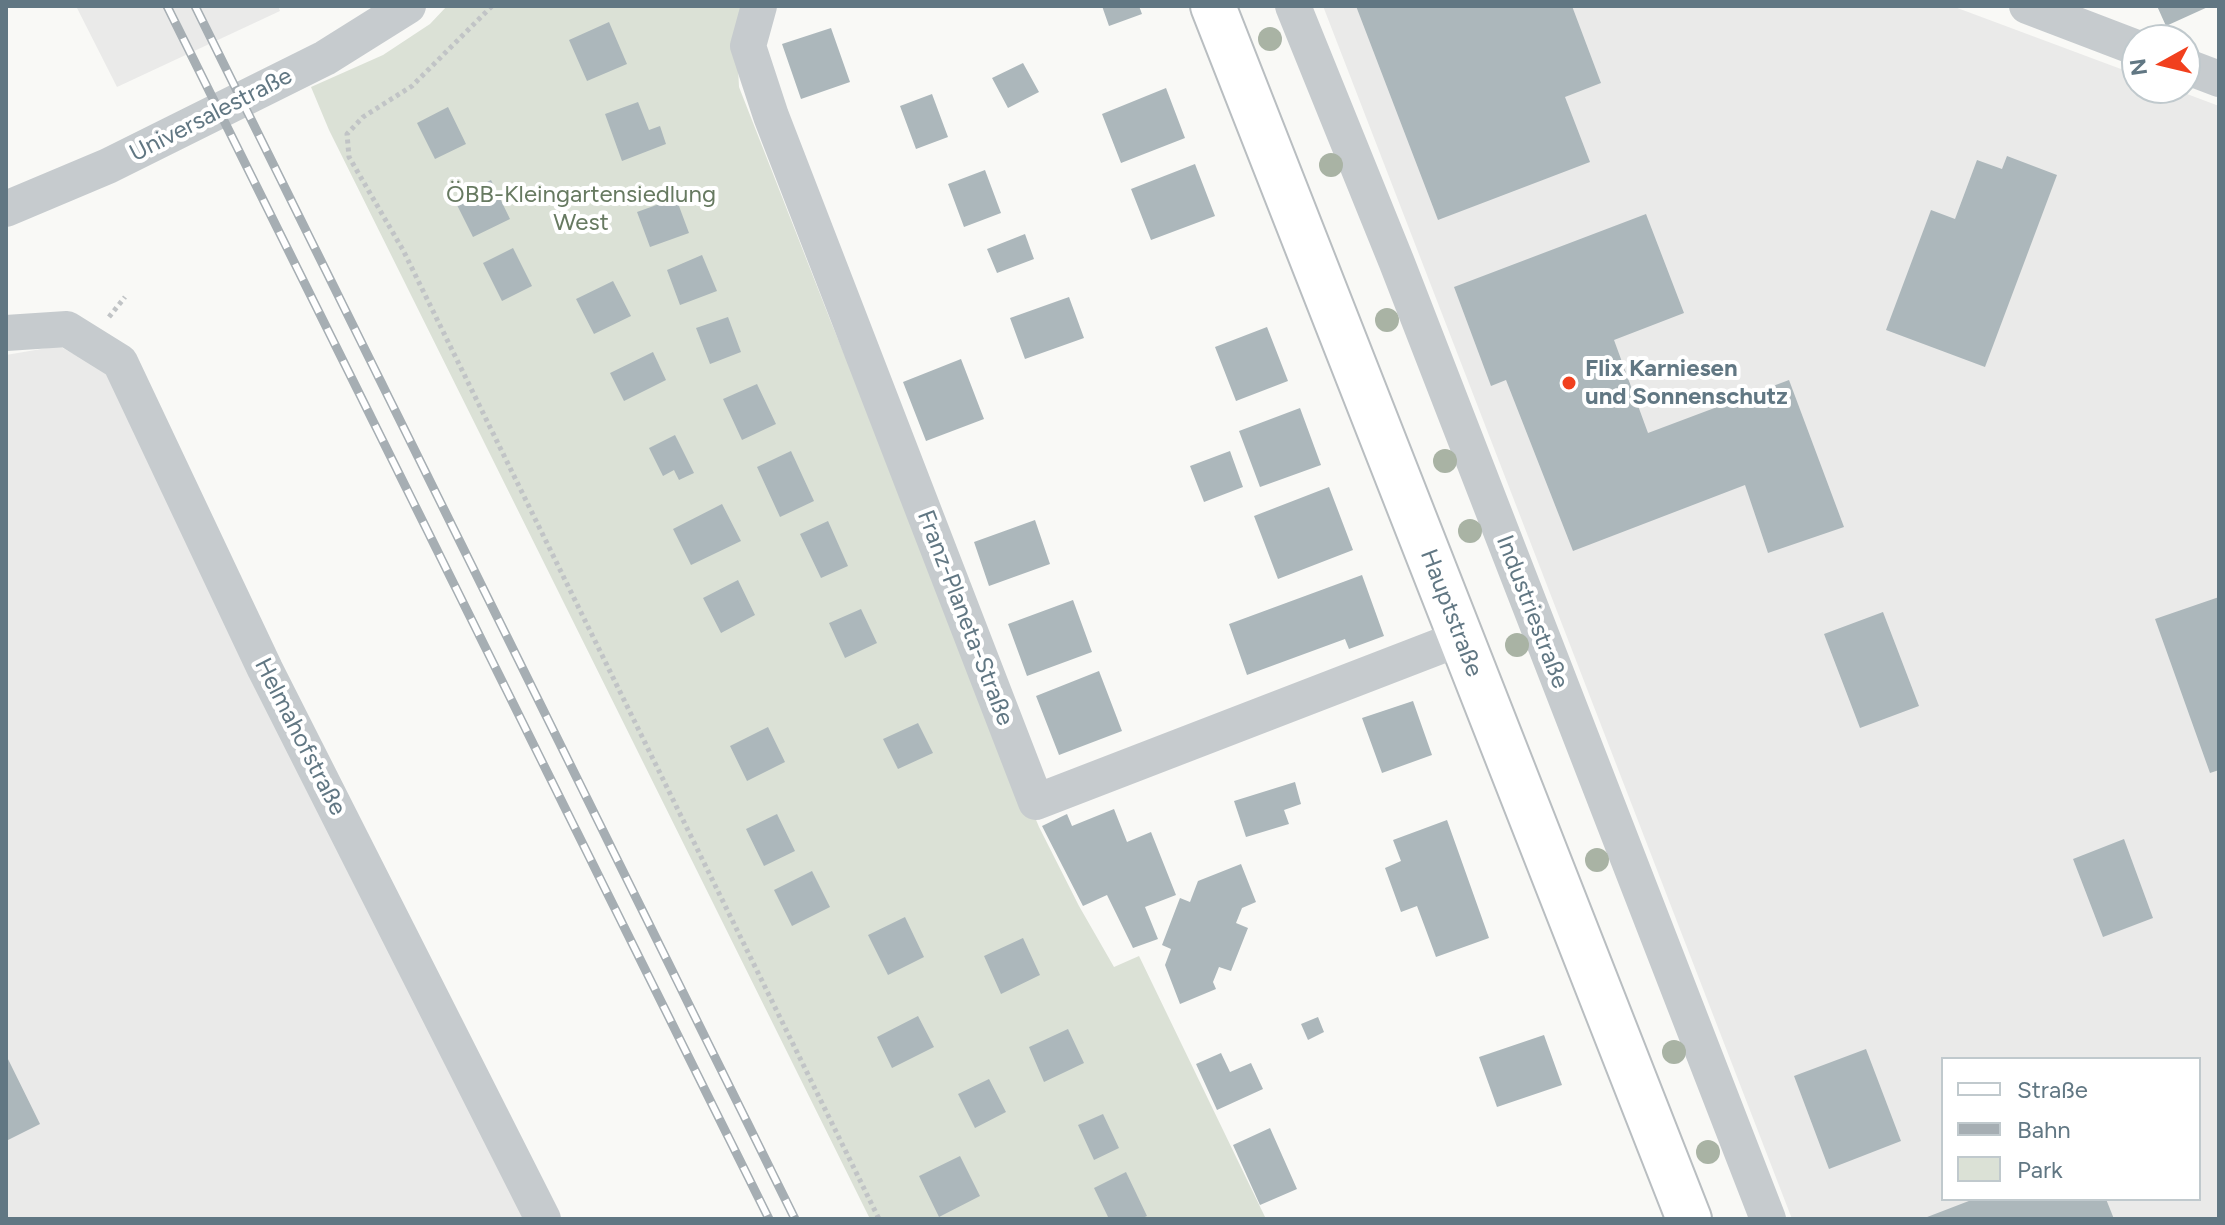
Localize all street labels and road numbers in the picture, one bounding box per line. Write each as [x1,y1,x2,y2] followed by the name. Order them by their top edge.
[125,62,297,168] street label: Universalestraße
[911,506,1019,730] street label: Franz-Planeta-Straße
[1490,531,1574,693] street label: Industriestraße
[1414,545,1488,681] street label: Hauptstraße
[248,654,352,820] street label: Helmahofstraße

